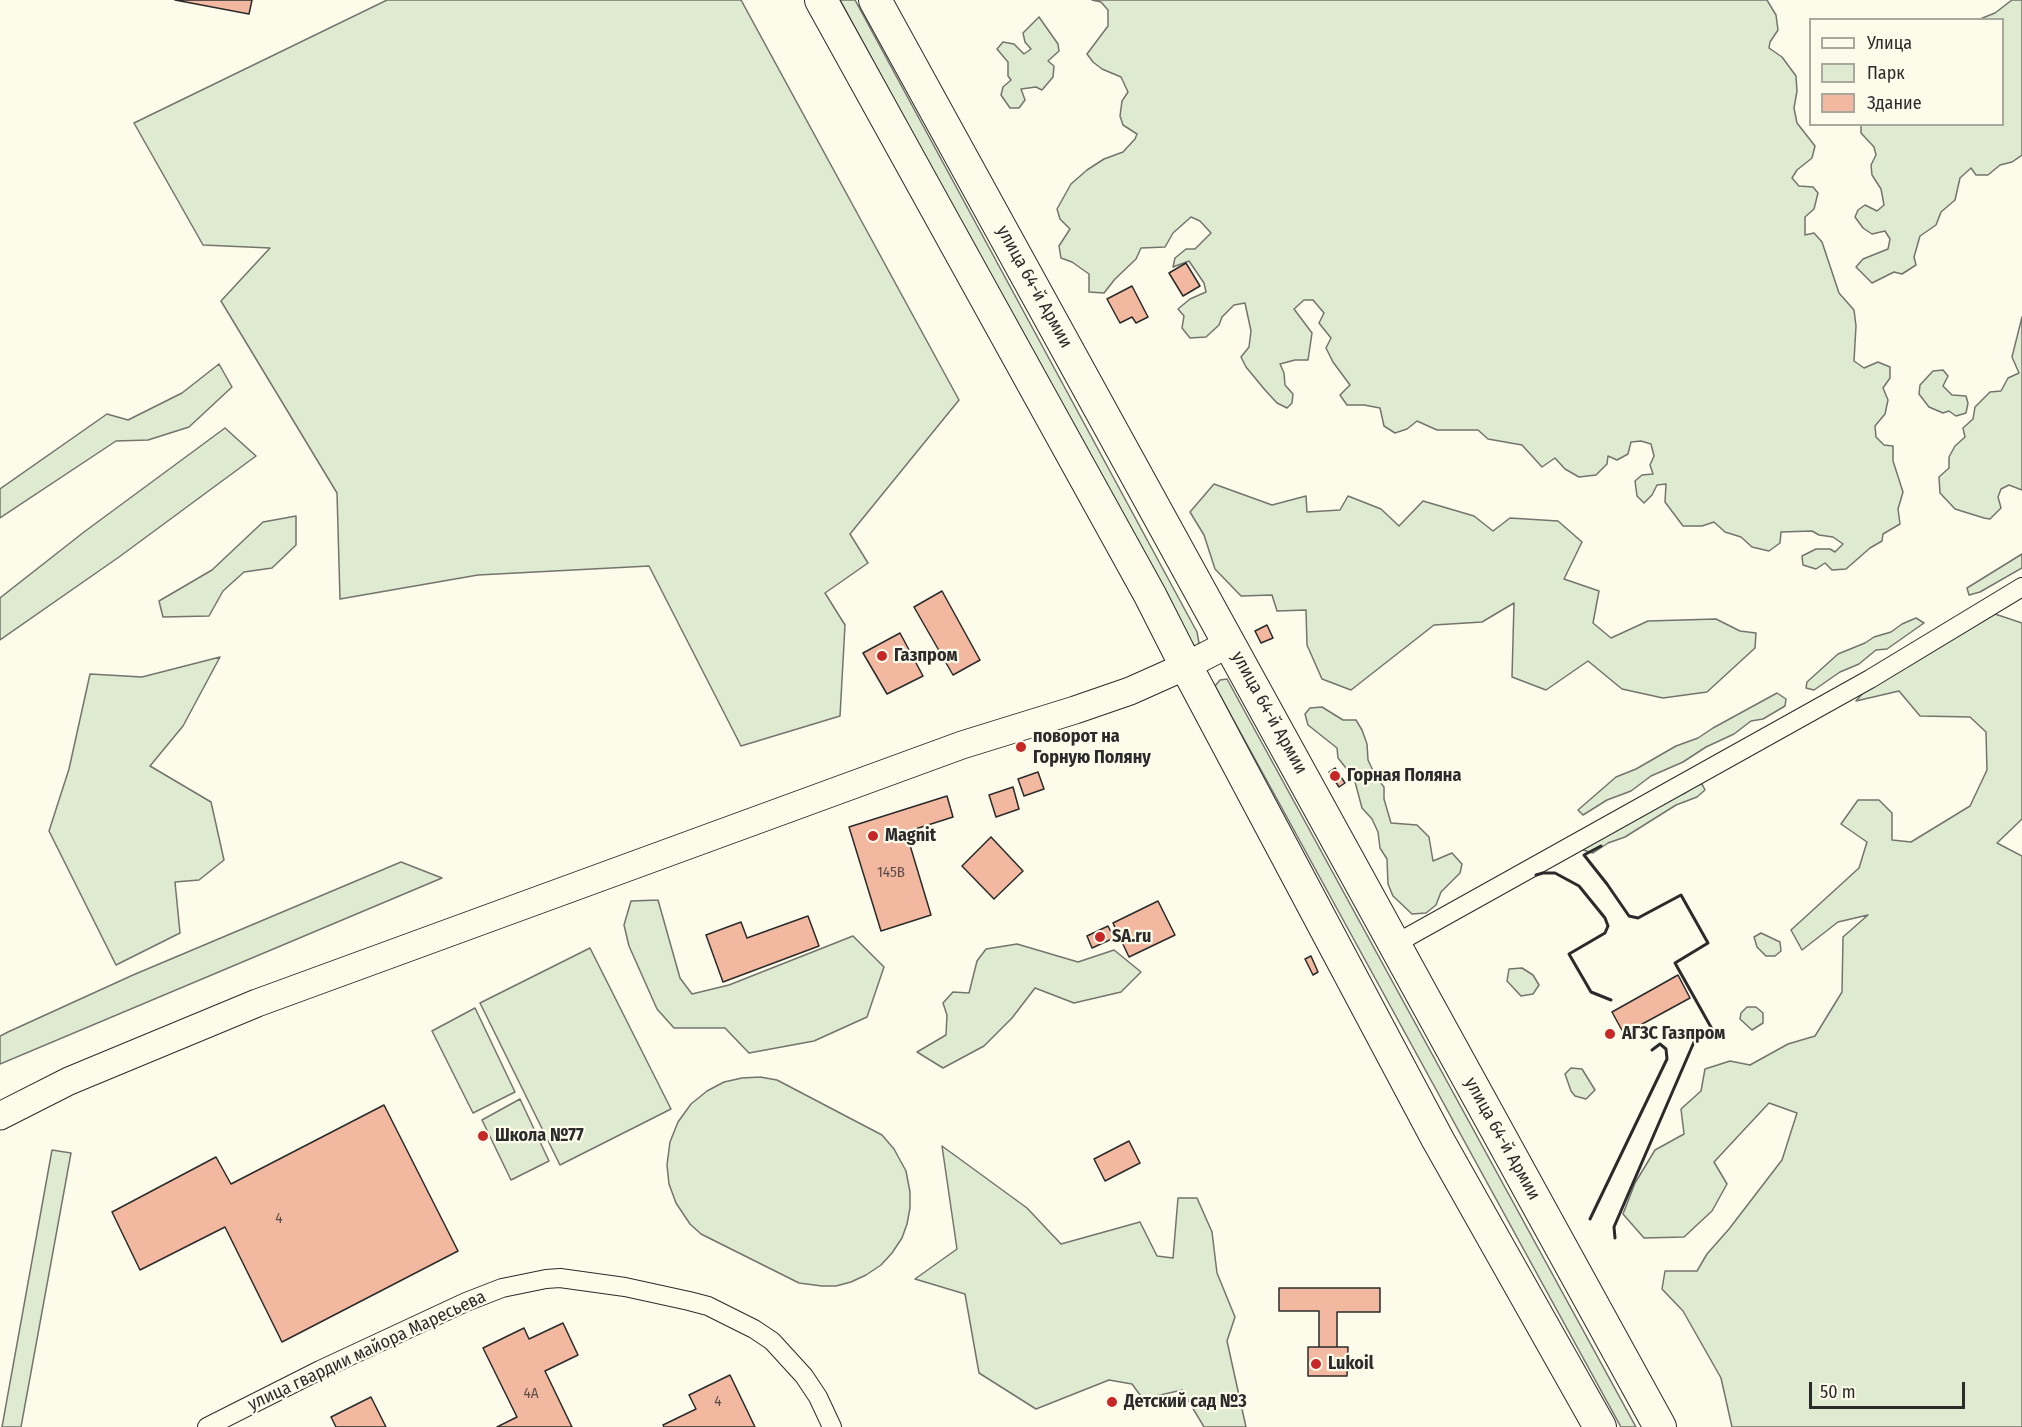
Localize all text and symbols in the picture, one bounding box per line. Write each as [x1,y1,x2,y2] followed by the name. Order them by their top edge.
[1809,18,2004,126] legend
[1867,32,1912,54] text: Улица
[1867,62,1905,84] text: Парк
[1867,92,1922,114] text: Здание
[991,222,1077,352] street label: улица 64-й Армии
[894,645,958,667] place label: Газпром
[1226,648,1312,778] street label: улица 64-й Армии
[875,649,889,663] marker: Газпром
[1033,726,1151,768] place label: поворот на Горную Поляну
[1014,740,1028,754] marker: поворот на Горную Поляну
[1347,765,1461,787] place label: Горная Поляна
[1328,769,1342,783] marker: Горная Поляна
[885,825,936,847] place label: Magnit
[866,829,880,843] marker: Magnit
[877,864,905,882] house number: 145В
[1112,926,1151,948] place label: SA.ru
[1093,930,1107,944] marker: SA.ru
[1622,1023,1725,1045] place label: АГЗС Газпром
[1603,1027,1617,1041] marker: АГЗС Газпром
[1459,1074,1545,1204] street label: улица 64-й Армии
[495,1125,584,1147] place label: Школа №77
[476,1129,490,1143] marker: Школа №77
[275,1210,283,1228] house number: 4
[245,1286,489,1416] street label: улица гвардии майора Маресьева
[1328,1353,1374,1375] place label: Lukoil
[1309,1357,1323,1371] marker: Lukoil
[1812,1370,1968,1408] scale bar
[1820,1381,1856,1403] text: 50 m
[523,1385,539,1403] house number: 4А
[1124,1391,1247,1413] place label: Детский сад №3
[714,1393,722,1411] house number: 4
[1105,1395,1119,1409] marker: Детский сад №3

